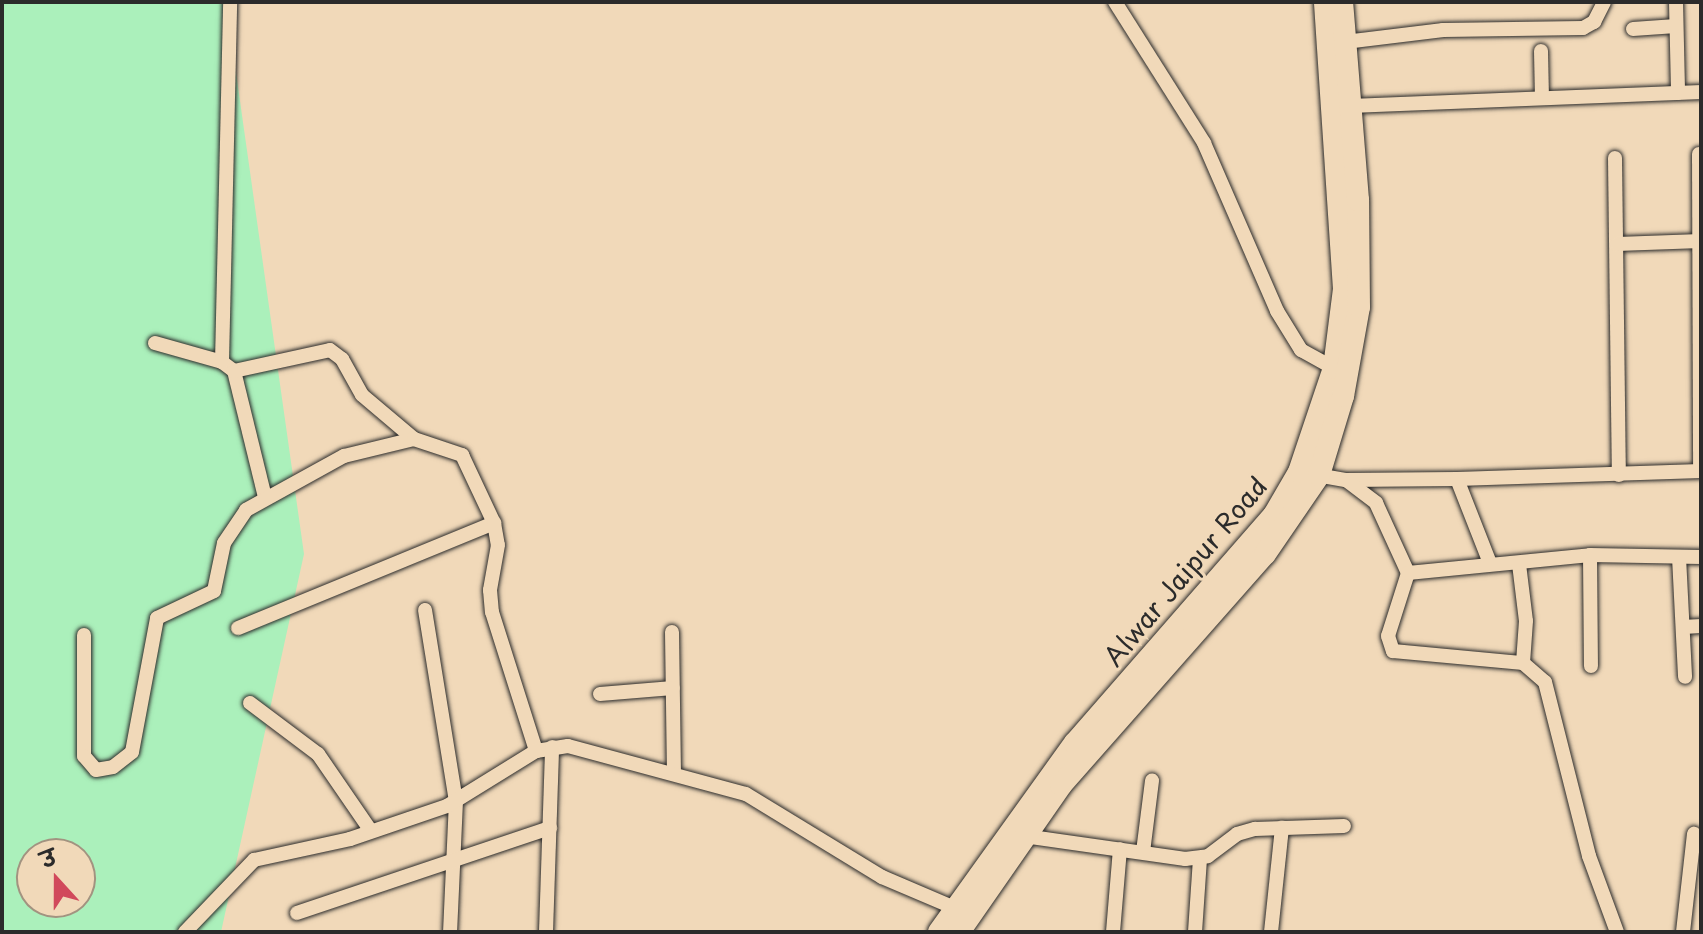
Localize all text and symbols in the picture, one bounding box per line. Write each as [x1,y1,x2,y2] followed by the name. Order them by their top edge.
[1097,471,1273,671] street label: Alwar Jaipur Road
[16,838,96,918] north arrow
[35,839,61,875] text: उ

